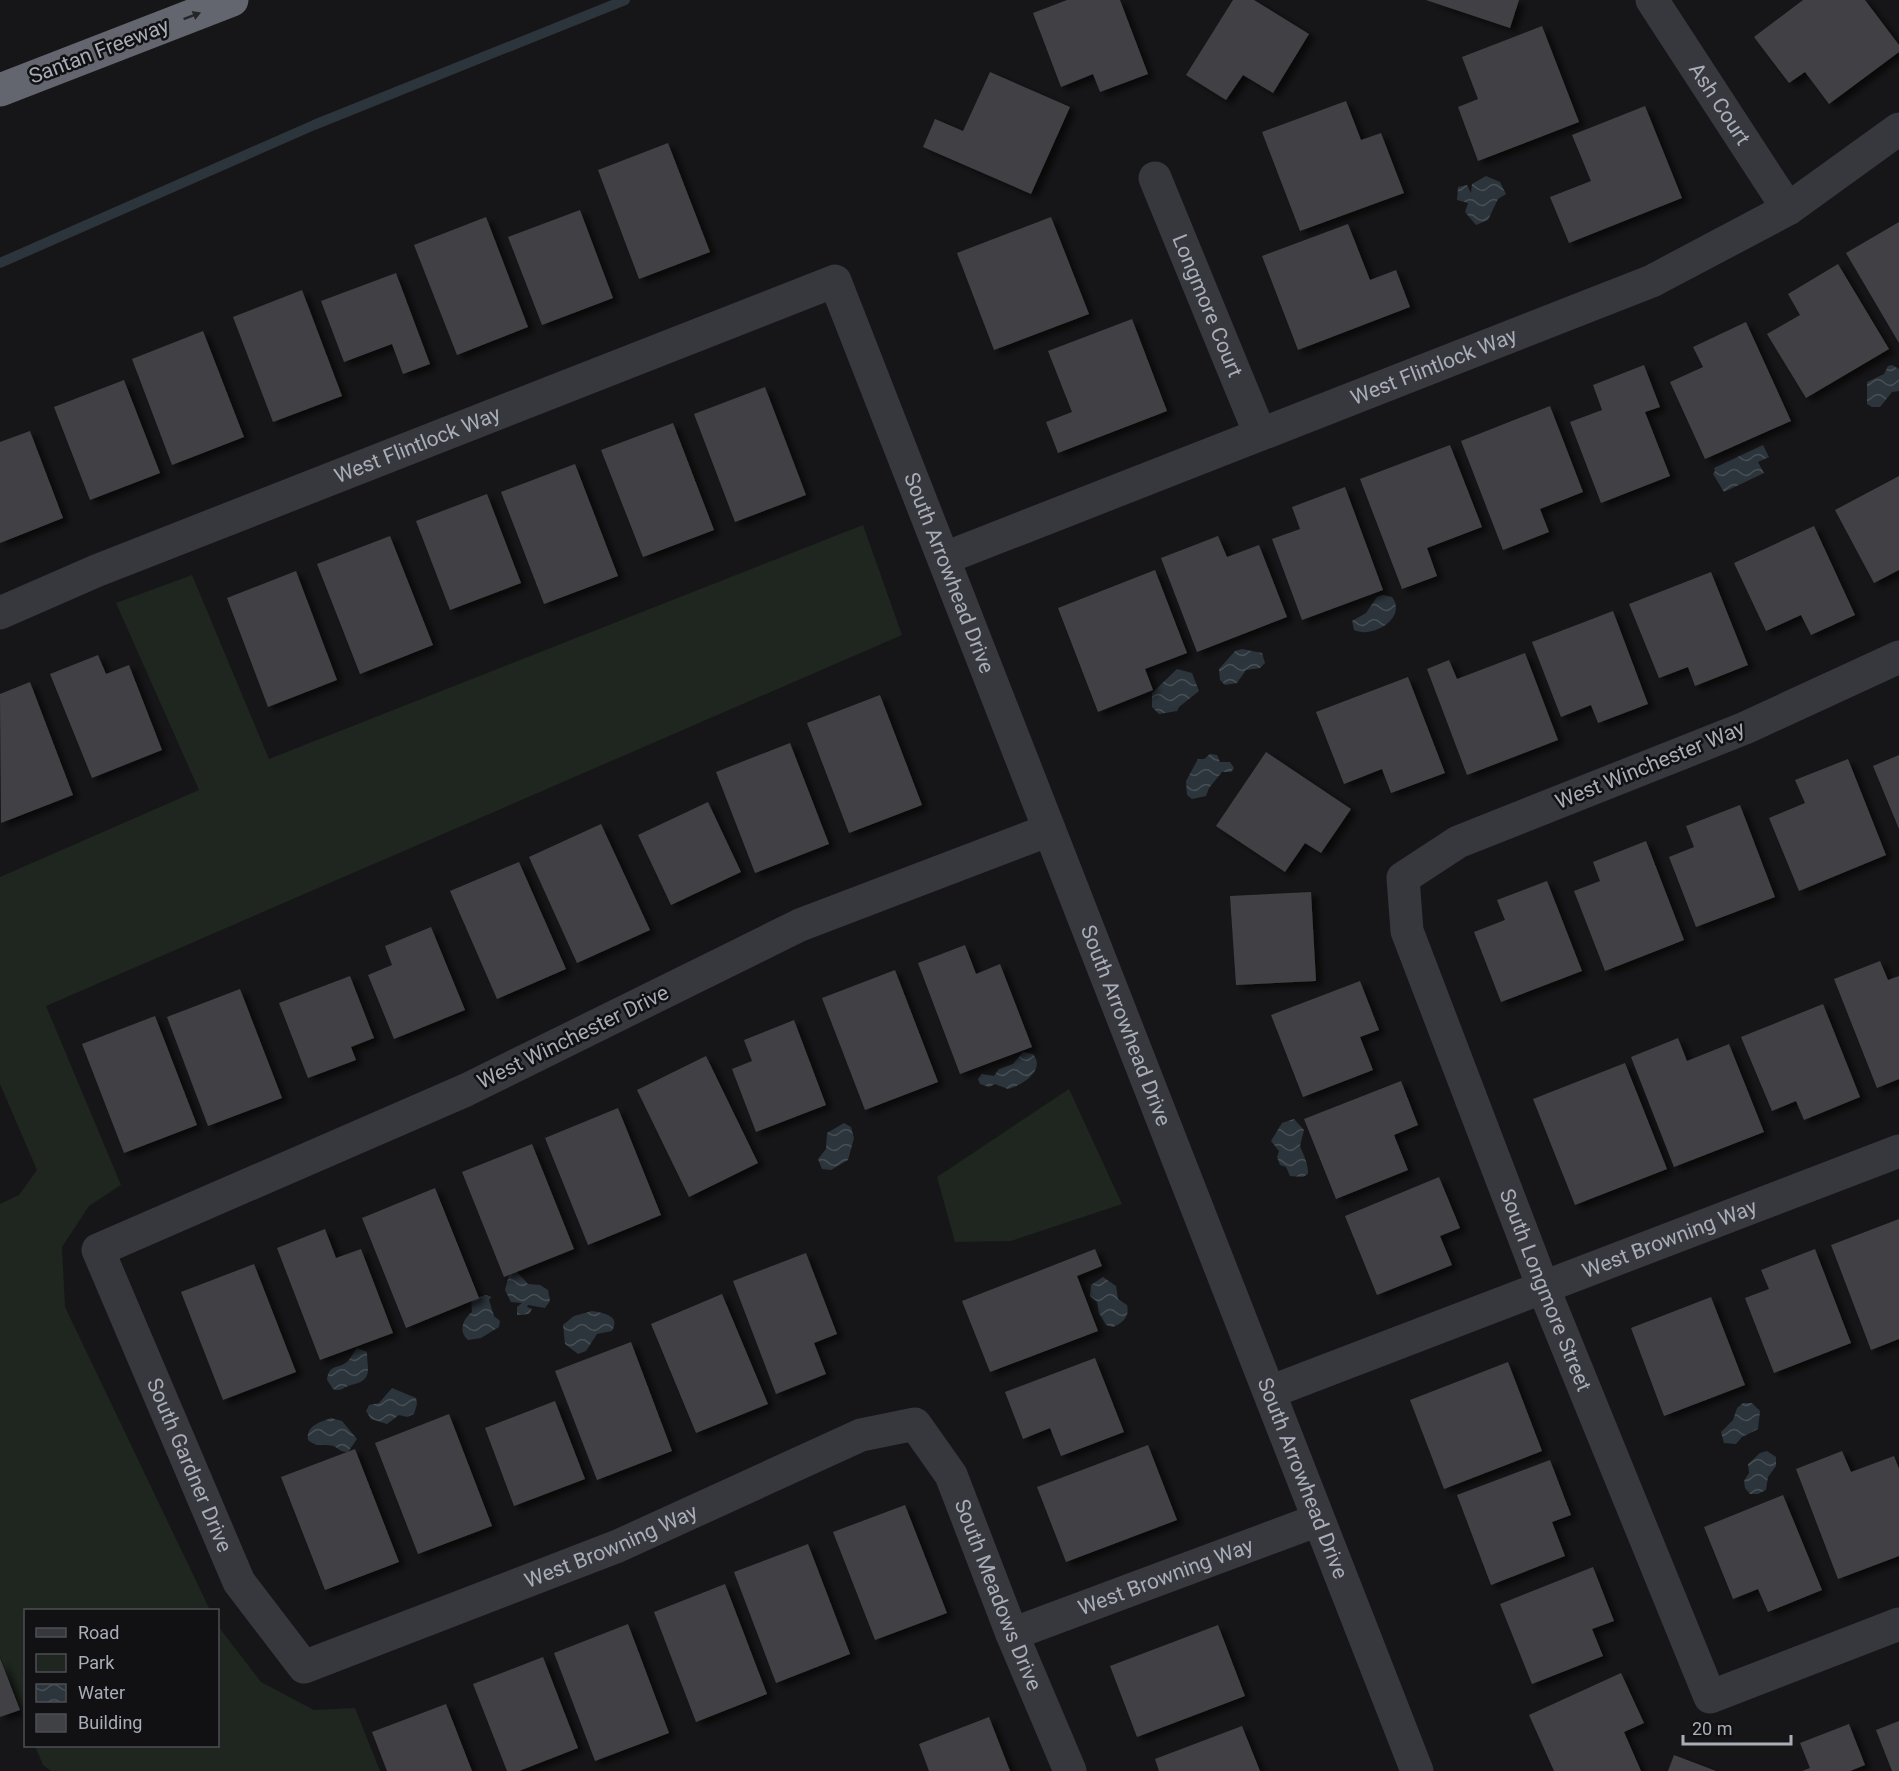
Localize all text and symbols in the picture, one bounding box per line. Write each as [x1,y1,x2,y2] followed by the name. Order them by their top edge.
[183,10,201,20] one-way arrow
[26,13,172,89] street label: Santan Freeway
[1684,58,1755,150] street label: Ash Court
[1167,231,1247,381] street label: Longmore Court
[1347,323,1520,410] street label: West Flintlock Way
[331,402,504,488] street label: West Flintlock Way
[899,469,999,677] street label: South Arrowhead Drive
[1552,716,1748,814] street label: West Winchester Way
[1076,922,1176,1129] street label: South Arrowhead Drive
[473,980,673,1094] street label: West Winchester Drive
[1495,1185,1596,1395] street label: South Longmore Street
[1579,1195,1760,1283] street label: West Browning Way
[1253,1374,1353,1582] street label: South Arrowhead Drive
[142,1375,237,1556] street label: South Gardner Drive
[949,1496,1047,1694] street label: South Meadows Drive
[521,1499,701,1593] street label: West Browning Way
[1075,1533,1257,1620] street label: West Browning Way
[24,1609,219,1747] legend
[78,1622,119,1643] text: Road
[78,1652,115,1673] text: Park
[78,1682,125,1703] text: Water
[1683,1708,1791,1746] scale bar
[78,1712,142,1733] text: Building
[1692,1718,1732,1739] text: 20 m

